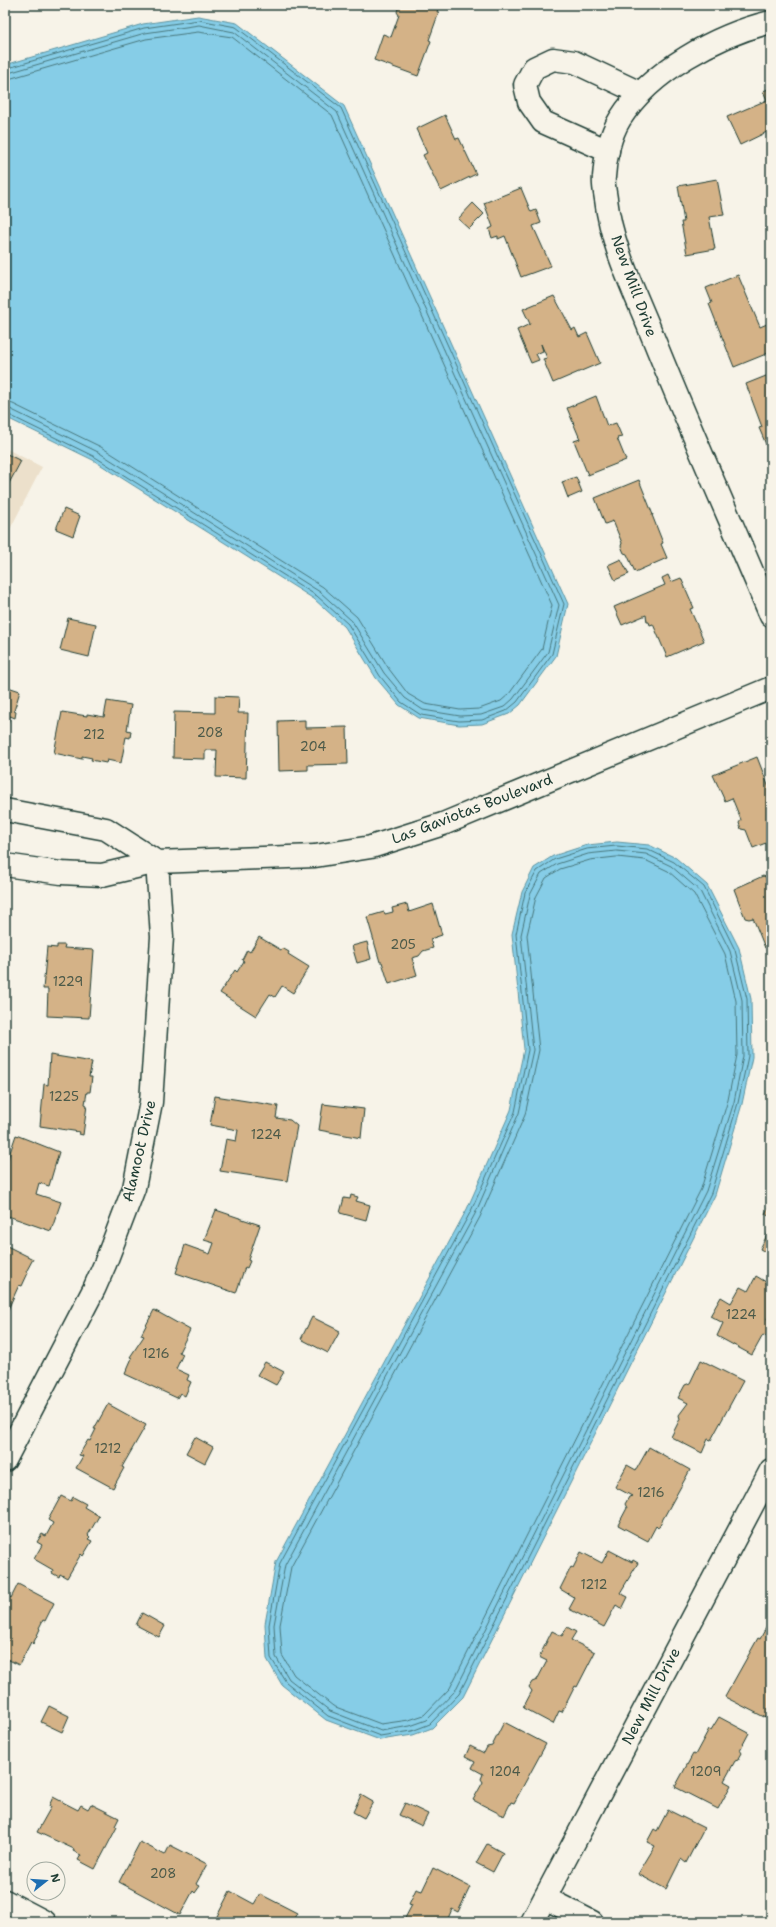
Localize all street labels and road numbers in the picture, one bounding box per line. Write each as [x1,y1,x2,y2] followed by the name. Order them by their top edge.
[606,232,662,340] street label: New Mill Drive
[389,769,556,849] street label: Las Gaviotas Boulevard
[118,1098,160,1204] street label: Alamoot Drive
[617,1644,685,1748] street label: New Mill Drive

